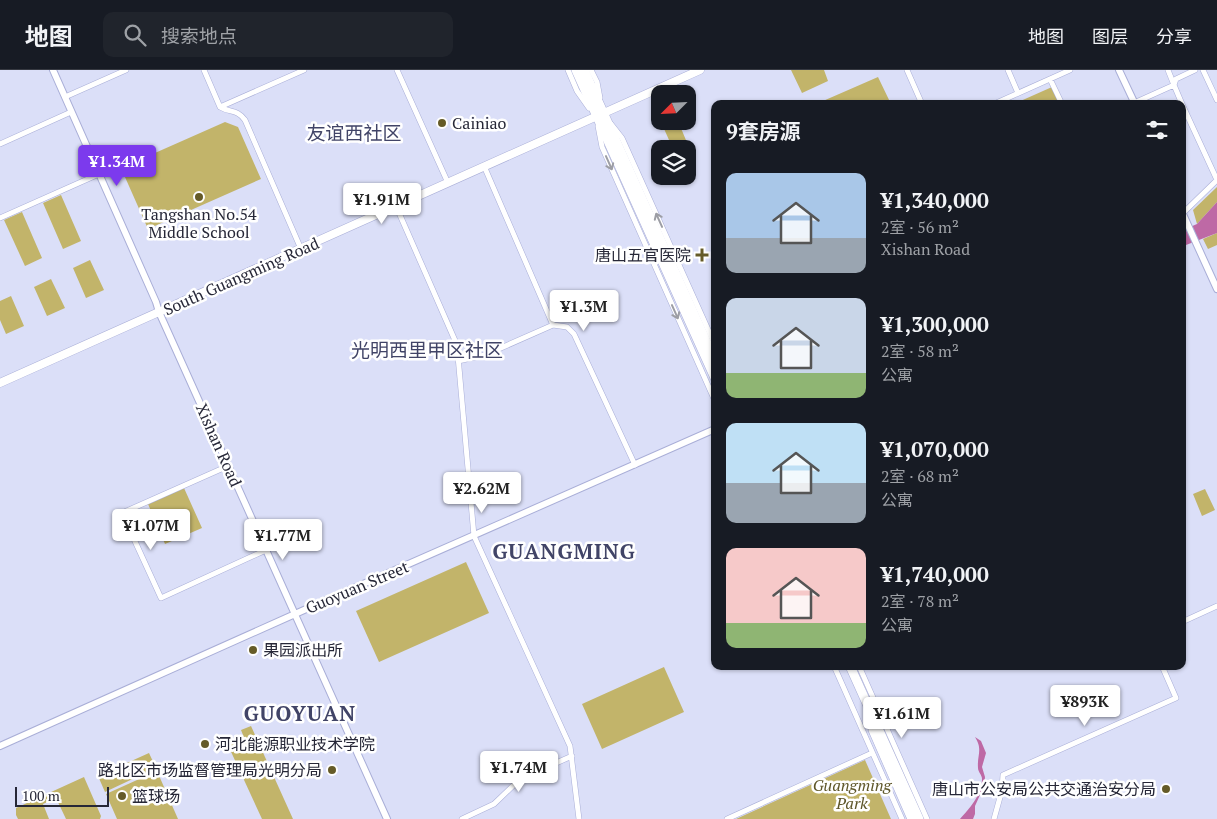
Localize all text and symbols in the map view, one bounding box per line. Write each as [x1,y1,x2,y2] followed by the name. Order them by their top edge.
[103,12,453,57] search box
[25,20,73,52] text: 地图
[121,21,149,49] icon: search
[161,23,237,48] text: 搜索地点
[1028,24,1064,48] text: 地图
[1092,24,1128,48] text: 图层
[1156,24,1192,48] text: 分享
[651,85,696,130] north arrow
[651,85,696,185] map controls
[452,112,507,134] place label: Cainiao
[1143,116,1171,144] icon: filters
[436,117,448,129] marker: Cainiao
[726,117,801,145] text: 9套房源
[306,120,402,145] district label: 友谊西社区
[651,140,696,185] button: layers
[76,144,158,187] pin: ¥1.34M
[89,150,145,172] text: ¥1.34M
[605,155,614,170] one-way arrow
[341,182,423,225] pin: ¥1.91M
[881,186,989,214] text: ¥1,340,000
[354,188,410,210] text: ¥1.91M
[193,191,205,203] marker: Tangshan No.54 Middle School
[766,193,826,253] icon: home
[141,203,257,243] place label: Tangshan No.54 Middle School
[654,213,664,228] one-way arrow
[881,216,959,238] text: 2室 · 56 m²
[160,232,322,320] street label: South Guangming Road
[881,238,970,260] text: Xishan Road
[595,244,691,266] place label: 唐山五官医院
[695,248,709,262] marker: 唐山五官医院
[549,290,619,332] pin: ¥1.3M
[561,295,607,317] text: ¥1.3M
[671,304,681,319] one-way arrow
[881,310,989,338] text: ¥1,300,000
[766,318,826,378] icon: home
[351,337,503,362] district label: 光明西里甲区社区
[881,340,959,362] text: 2室 · 58 m²
[881,364,913,386] text: 公寓
[191,400,247,490] street label: Xishan Road
[881,435,989,463] text: ¥1,070,000
[766,443,826,503] icon: home
[881,465,959,487] text: 2室 · 68 m²
[441,472,523,514] pin: ¥2.62M
[454,477,510,499] text: ¥2.62M
[881,489,913,511] text: 公寓
[110,508,192,551] pin: ¥1.07M
[123,514,179,536] text: ¥1.07M
[242,518,324,561] pin: ¥1.77M
[255,524,311,546] text: ¥1.77M
[492,537,636,565] district label: GUANGMING
[302,555,412,619] street label: Guoyuan Street
[881,560,989,588] text: ¥1,740,000
[766,568,826,628] icon: home
[881,590,959,612] text: 2室 · 78 m²
[881,614,913,636] text: 公寓
[263,639,343,661] place label: 果园派出所
[247,644,259,656] marker: 果园派出所
[1050,684,1120,727] pin: ¥893K
[1061,690,1109,712] text: ¥893K
[861,696,943,739] pin: ¥1.61M
[244,699,356,727] district label: GUOYUAN
[874,702,930,724] text: ¥1.61M
[215,733,375,755] place label: 河北能源职业技术学院
[199,738,211,750] marker: 河北能源职业技术学院
[478,750,560,793] pin: ¥1.74M
[491,756,547,778] text: ¥1.74M
[98,759,322,781] place label: 路北区市场监督管理局光明分局
[326,764,338,776] marker: 路北区市场监督管理局光明分局
[813,774,892,814] park label: Guangming Park
[932,778,1156,800] place label: 唐山市公安局公共交通治安分局
[1160,783,1172,795] marker: 唐山市公安局公共交通治安分局
[15,784,109,807] scale bar
[132,785,180,807] place label: 篮球场
[22,786,60,805] text: 100 m
[116,790,128,802] marker: 篮球场

